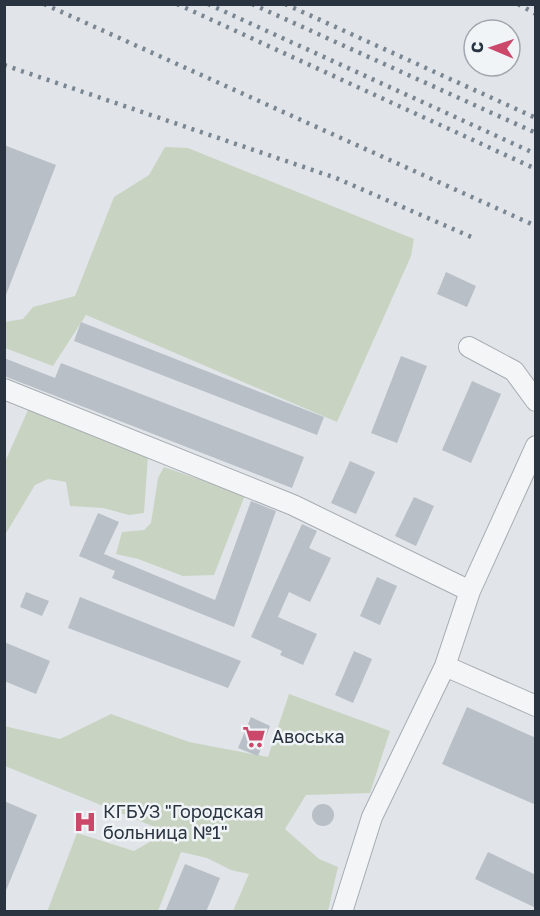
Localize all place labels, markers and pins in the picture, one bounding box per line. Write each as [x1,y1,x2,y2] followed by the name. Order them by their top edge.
[241,724,267,750] supermarket icon: Авоська
[272,725,345,747] place label: Авоська
[103,800,264,843] place label: КГБУЗ "Городская больница №1"
[72,809,98,835] hospital icon: КГБУЗ "Городская больница №1"

